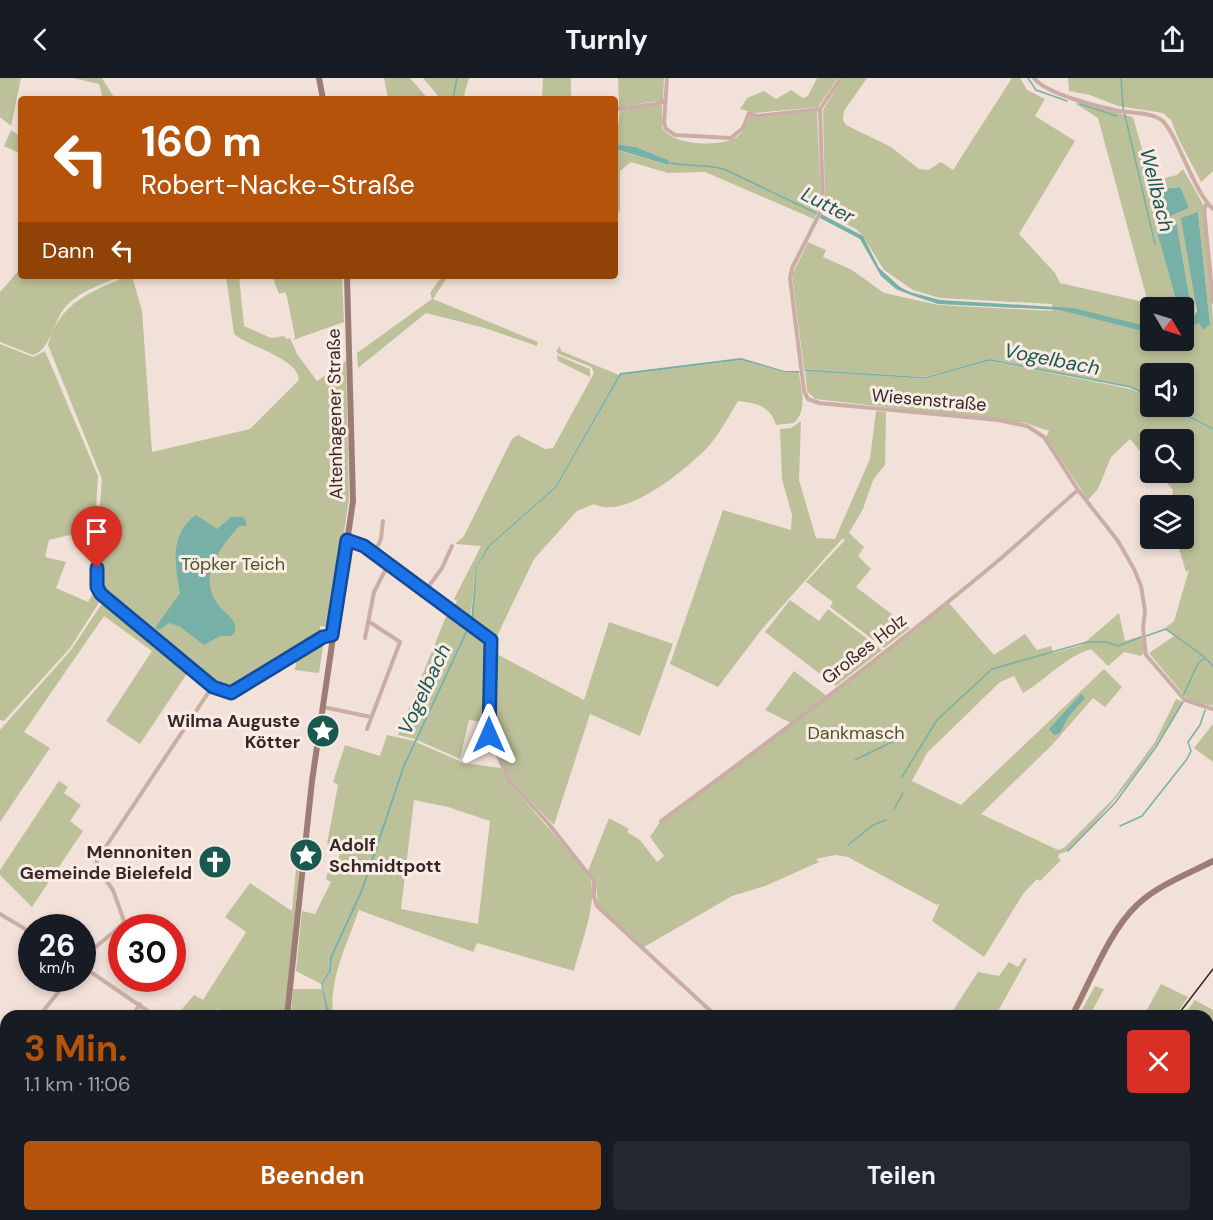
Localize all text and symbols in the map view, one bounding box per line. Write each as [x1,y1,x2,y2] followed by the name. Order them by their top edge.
[565,22,648,57] text: Turnly
[24,23,57,56] icon: back
[1156,23,1189,56] icon: share
[141,114,262,169] text: 160 m
[42,120,120,198] icon: left
[1134,145,1180,235] water label: Wellbach
[141,167,415,202] text: Robert-Nacke-Straße
[797,181,859,230] water label: Lutter
[106,234,139,267] icon: left
[42,236,94,265] text: Dann
[1140,297,1194,351] north arrow
[1140,297,1194,549] map controls
[322,328,348,500] street label: Altenhagener Straße
[1002,337,1102,381] water label: Vogelbach
[1140,363,1194,417] button: sound
[870,383,988,417] street label: Wiesenstraße
[1140,429,1194,483] button: search
[1140,495,1194,549] button: layers
[71,506,122,568] pin
[80,515,113,548] icon: arrive
[181,552,285,576] park label: Töpker Teich
[817,608,911,690] street label: Großes Holz
[392,640,456,738] water label: Vogelbach
[457,703,521,767] position arrow
[167,709,300,754] place label: Wilma Auguste Kötter
[305,713,341,749] place icon: Wilma Auguste Kötter
[807,721,905,745] park label: Dankmasch
[329,833,441,878] place label: Adolf Schmidtpott
[288,837,324,873] place icon: Adolf Schmidtpott
[20,840,192,885] place label: Mennoniten Gemeinde Bielefeld
[197,844,233,880] church icon: Mennoniten Gemeinde Bielefeld
[108,914,186,992] speed limit sign: 30
[39,926,75,965] text: 26
[39,958,75,978] text: km/h
[24,1025,127,1072] text: 3 Min.
[1127,1030,1190,1093] button: close
[24,1071,131,1097] text: 1.1 km · 11:06
[24,1141,601,1210] button: Beenden
[613,1141,1190,1210] button: Teilen

